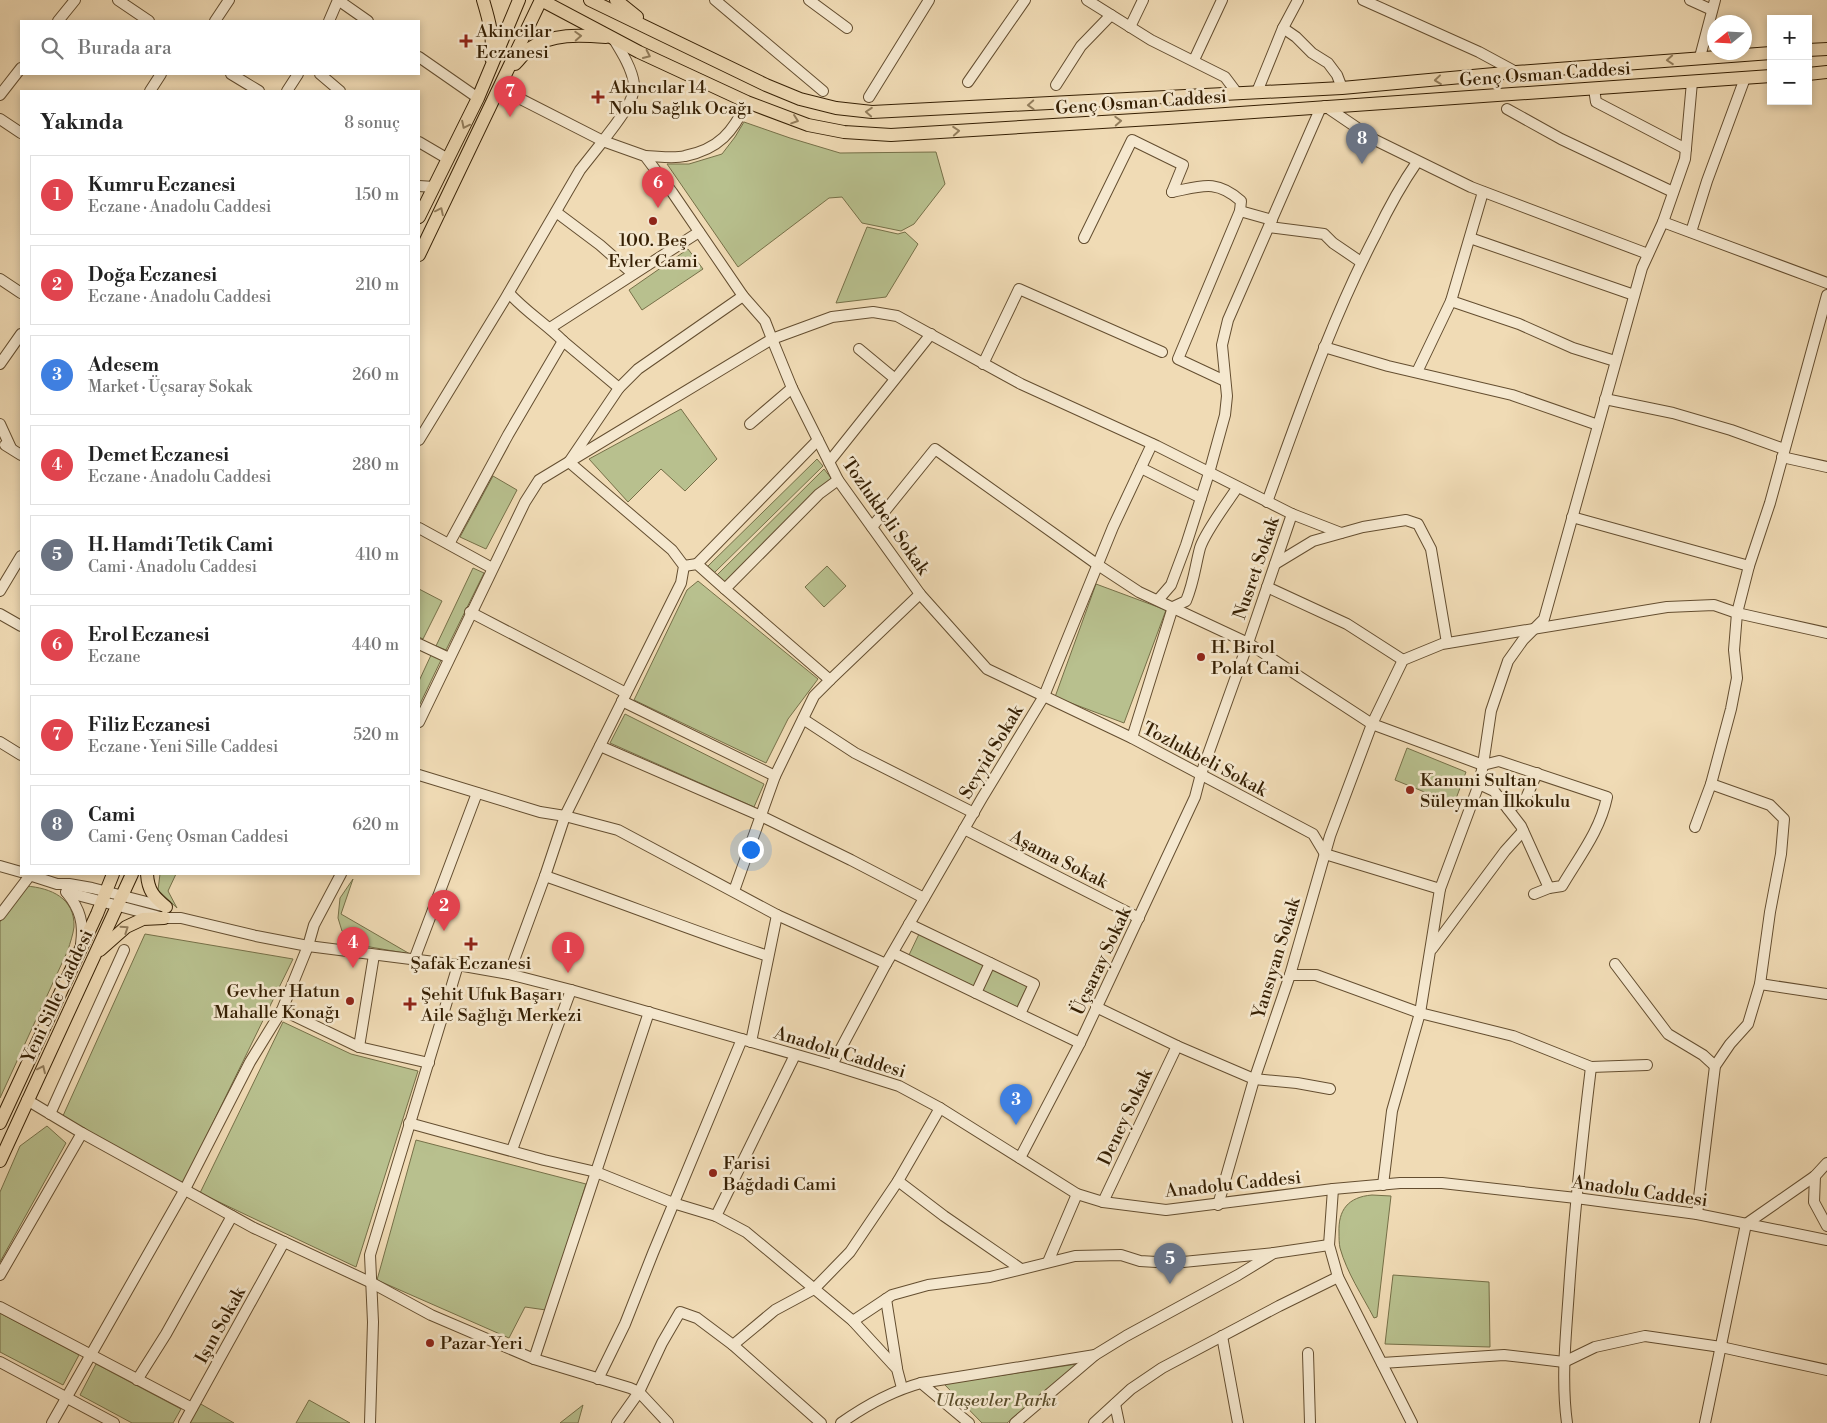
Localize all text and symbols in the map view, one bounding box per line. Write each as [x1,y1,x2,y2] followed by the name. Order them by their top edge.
[1707,15,1752,60] north arrow
[1767,15,1812,105] map controls
[1767,15,1812,60] button: +
[20,20,420,75] search box
[475,20,552,64] place label: Akincilar Eczanesi
[574,30,582,41] one-way arrow
[38,34,66,62] icon: search
[460,35,472,47] marker: Akincilar Eczanesi
[78,36,172,60] text: Burada ara
[642,49,651,59] one-way arrow
[1665,54,1673,65] one-way arrow
[1458,57,1632,92] street label: Genç Osman Caddesi
[1767,60,1812,105] button: −
[1434,74,1442,85] one-way arrow
[494,76,526,117] pin: 7
[608,76,752,120] place label: Akıncılar 14 Nolu Sağlık Ocağı
[1054,85,1228,120] street label: Genç Osman Caddesi
[591,90,605,104] marker: Akıncılar 14 Nolu Sağlık Ocağı
[1027,99,1035,110] one-way arrow
[865,106,873,117] one-way arrow
[40,110,123,136] text: Yakında
[344,113,400,133] text: 8 sonuç
[791,114,799,124] one-way arrow
[1115,116,1123,127] one-way arrow
[461,120,471,129] one-way arrow
[1346,123,1378,164] pin: 8
[952,125,960,136] one-way arrow
[642,167,674,208] pin: 6
[88,173,236,197] text: Kumru Eczanesi
[53,185,61,205] text: 1
[355,185,399,205] text: 150 m
[88,197,271,217] text: Eczane · Anadolu Caddesi
[434,207,444,216] one-way arrow
[647,215,659,227] marker: 100. Beş Evler Cami
[608,229,698,273] place label: 100. Beş Evler Cami
[88,263,217,287] text: Doğa Eczanesi
[52,275,62,295] text: 2
[355,275,399,295] text: 210 m
[88,287,271,307] text: Eczane · Anadolu Caddesi
[88,353,159,377] text: Adesem
[52,365,62,385] text: 3
[352,365,399,385] text: 260 m
[88,377,252,397] text: Market · Üçsaray Sokak
[88,443,229,467] text: Demet Eczanesi
[837,453,936,581] street label: Tozlukbeli Sokak
[52,455,62,475] text: 4
[352,455,399,475] text: 280 m
[88,467,271,487] text: Eczane · Anadolu Caddesi
[1228,512,1285,623] street label: Nusret Sokak
[88,533,273,557] text: H. Hamdi Tetik Cami
[52,545,62,565] text: 5
[355,545,399,565] text: 410 m
[88,557,257,577] text: Cami · Anadolu Caddesi
[88,623,210,647] text: Erol Eczanesi
[52,635,62,655] text: 6
[352,635,399,655] text: 440 m
[1211,636,1300,680] place label: H. Birol Polat Cami
[88,647,141,667] text: Eczane
[1195,651,1207,663] marker: H. Birol Polat Cami
[954,700,1029,803] street label: Seyyid Sokak
[88,713,210,737] text: Filiz Eczanesi
[1138,717,1273,803] street label: Tozlukbeli Sokak
[52,725,62,745] text: 7
[353,725,399,745] text: 520 m
[88,737,278,757] text: Eczane · Yeni Sille Caddesi
[1420,769,1571,813] place label: Kanuni Sultan Süleyman İlkokulu
[1404,784,1416,796] marker: Kanuni Sultan Süleyman İlkokulu
[88,803,135,827] text: Cami
[52,815,62,835] text: 8
[352,815,399,835] text: 620 m
[1005,824,1113,895] street label: Aşama Sokak
[88,827,289,847] text: Cami · Genç Osman Caddesi
[738,837,764,863] your location
[428,890,460,931] pin: 2
[1247,893,1306,1023] street label: Yansıyan Sokak
[1066,902,1137,1019] street label: Üçsaray Sokak
[16,926,98,1067] street label: Yeni Sille Caddesi
[120,926,129,935] one-way arrow
[337,927,369,968] pin: 4
[552,932,584,973] pin: 1
[465,938,477,950] marker: Şafak Eczanesi
[410,952,532,975] place label: Şafak Eczanesi
[213,980,340,1024] place label: Gevher Hatun Mahalle Konağı
[420,983,582,1027] place label: Şehit Ufuk Başarı Aile Sağlığı Merkezi
[344,995,356,1007] marker: Gevher Hatun Mahalle Konağı
[403,997,417,1011] marker: Şehit Ufuk Başarı Aile Sağlığı Merkezi
[770,1021,909,1083] street label: Anadolu Caddesi
[1093,1064,1159,1169] street label: Deney Sokak
[35,1065,46,1074] one-way arrow
[1000,1084,1032,1125] pin: 3
[722,1152,837,1196] place label: Farisi Bağdadi Cami
[1163,1166,1302,1203] street label: Anadolu Caddesi
[707,1167,719,1179] marker: Farisi Bağdadi Cami
[1570,1170,1709,1212] street label: Anadolu Caddesi
[1154,1243,1186,1284] pin: 5
[190,1282,252,1368] street label: Işın Sokak
[440,1332,523,1355] place label: Pazar Yeri
[424,1337,436,1349] marker: Pazar Yeri
[935,1389,1057,1412] park label: Ulaşevler Parkı

